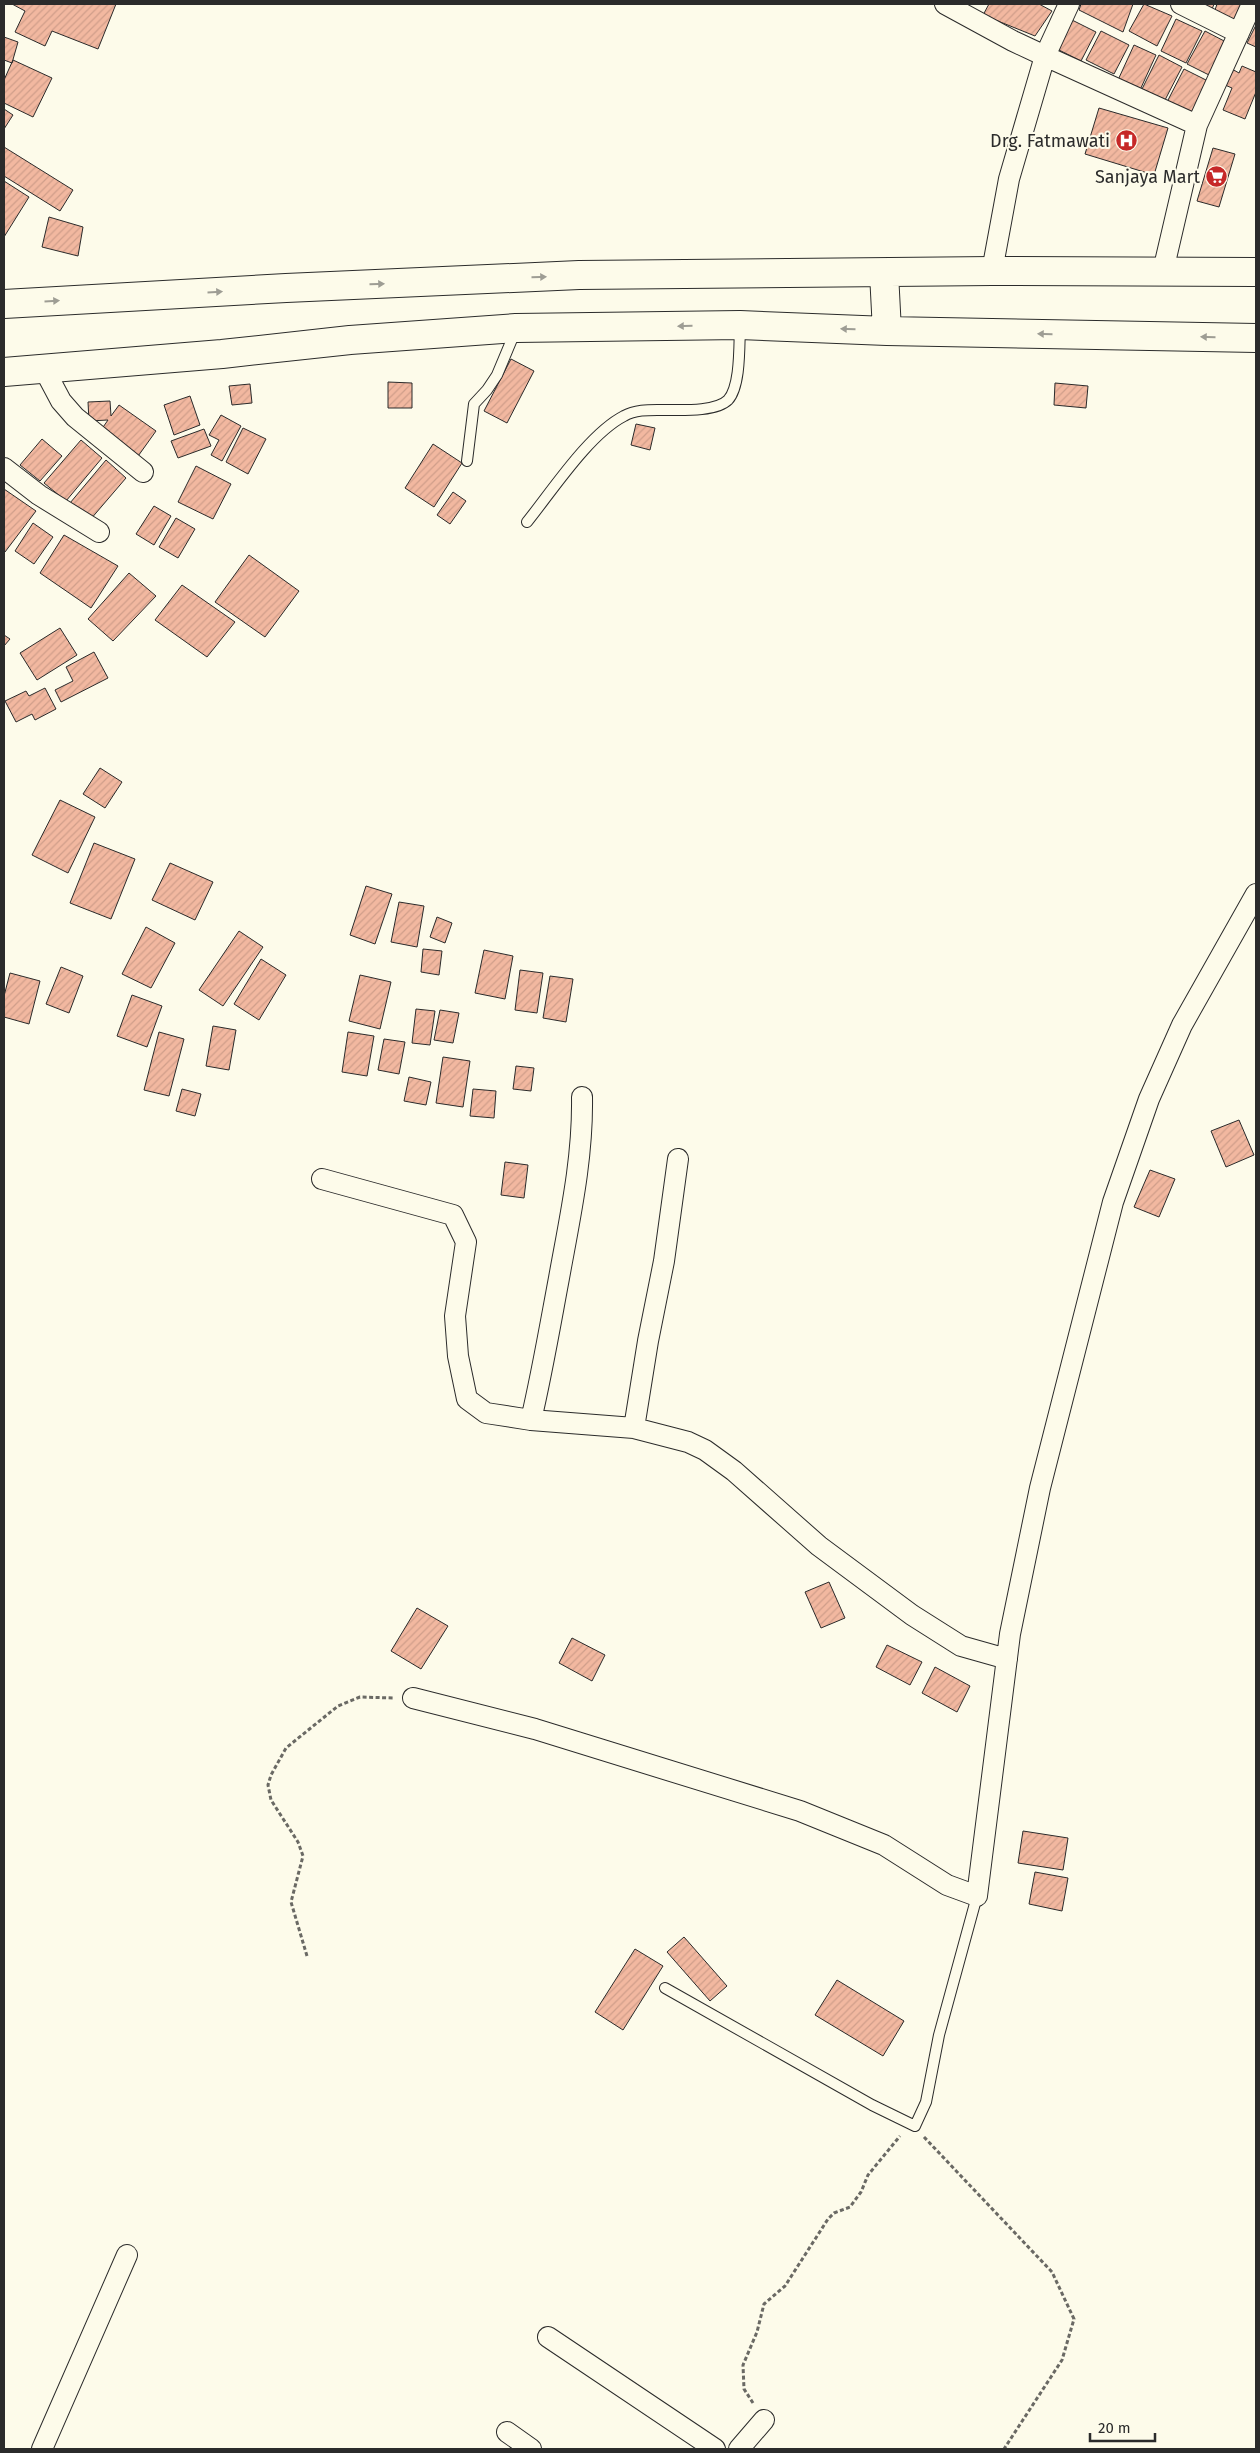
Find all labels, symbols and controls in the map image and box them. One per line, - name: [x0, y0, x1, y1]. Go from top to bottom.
- hospital icon: Drg. Fatmawati: [1114, 129, 1138, 153]
- place label: Drg. Fatmawati: [990, 130, 1110, 152]
- supermarket icon: Sanjaya Mart: [1204, 165, 1228, 189]
- place label: Sanjaya Mart: [1095, 166, 1200, 188]
- one-way arrow: [532, 272, 548, 280]
- one-way arrow: [369, 279, 385, 287]
- one-way arrow: [207, 287, 223, 295]
- one-way arrow: [45, 296, 61, 304]
- one-way arrow: [677, 322, 693, 330]
- one-way arrow: [839, 325, 855, 333]
- one-way arrow: [1037, 330, 1053, 338]
- one-way arrow: [1199, 333, 1215, 341]
- scale bar: [1090, 2410, 1155, 2442]
- text: 20 m: [1098, 2419, 1131, 2437]

